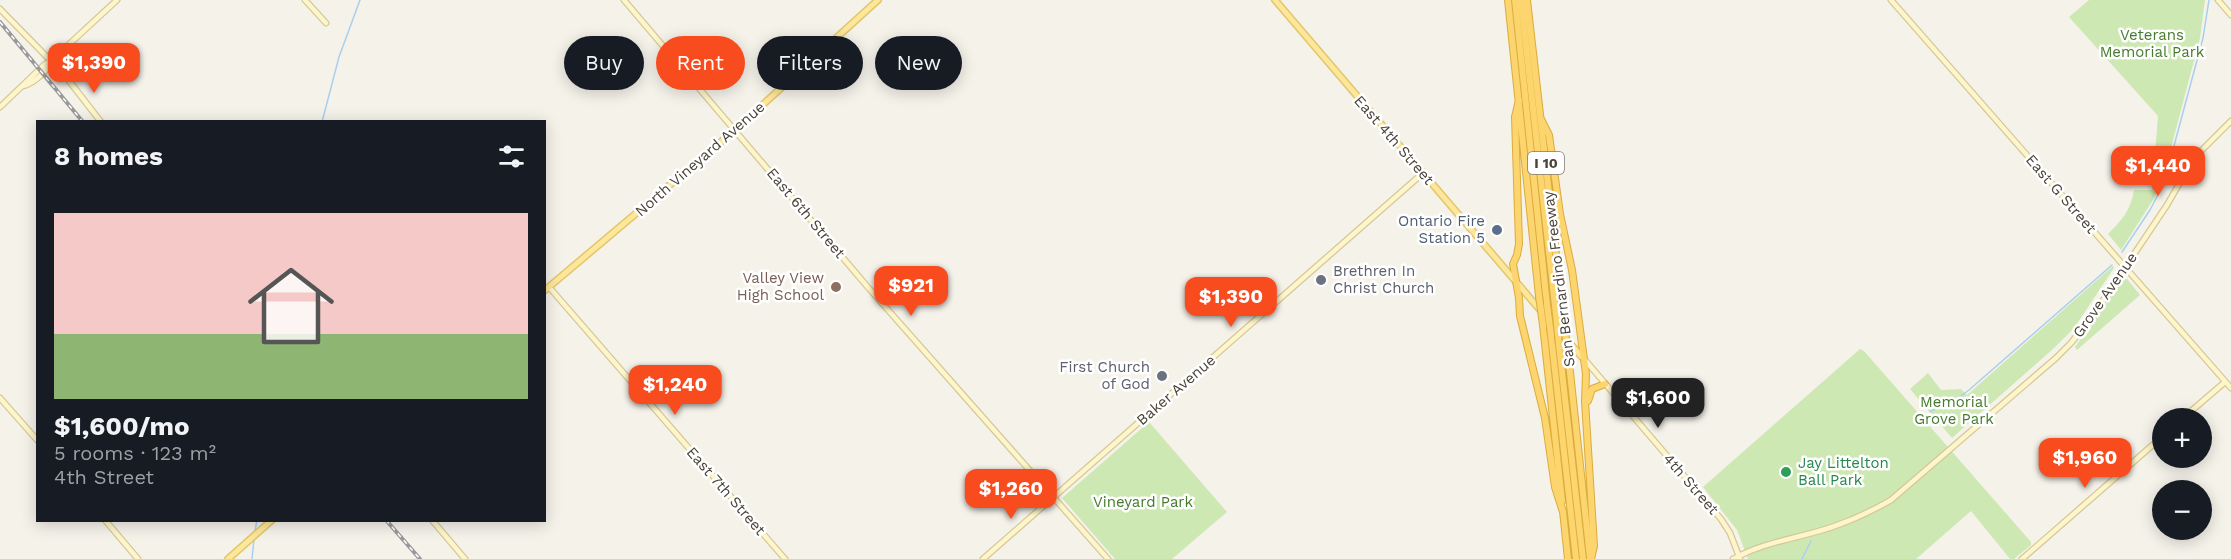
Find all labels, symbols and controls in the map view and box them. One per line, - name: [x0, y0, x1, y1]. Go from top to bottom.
- park label: Veterans Memorial Park: [2100, 26, 2205, 61]
- chip: Buy: [564, 36, 644, 90]
- chip: Rent: [656, 36, 745, 90]
- chip: Filters: [757, 36, 863, 90]
- chip: New: [875, 36, 962, 90]
- pin: $1,390: [45, 43, 143, 94]
- text: $1,390: [62, 50, 126, 74]
- street label: East 4th Street: [1350, 92, 1438, 189]
- street label: North Vineyard Avenue: [631, 98, 769, 220]
- icon: filters: [495, 140, 528, 173]
- text: 8 homes: [54, 141, 163, 171]
- pin: $1,440: [2109, 146, 2207, 197]
- street label: East G Street: [2022, 151, 2101, 238]
- road number: I 10: [1528, 152, 1564, 174]
- text: $1,440: [2125, 153, 2191, 177]
- street label: East 6th Street: [763, 164, 849, 262]
- street label: San Bernardino Freeway: [1539, 190, 1579, 368]
- place label: Ontario Fire Station 5: [1398, 212, 1485, 247]
- marker: Ontario Fire Station 5: [1490, 223, 1504, 237]
- street label: Grove Avenue: [2069, 249, 2141, 341]
- icon: home: [237, 252, 345, 360]
- place label: Brethren In Christ Church: [1333, 262, 1434, 297]
- pin: $921: [875, 266, 947, 317]
- place label: Valley View High School: [737, 269, 824, 304]
- text: $921: [888, 273, 934, 297]
- marker: Brethren In Christ Church: [1314, 273, 1328, 287]
- pin: $1,390: [1182, 277, 1280, 328]
- marker: Valley View High School: [829, 280, 843, 294]
- text: $1,390: [1199, 284, 1263, 308]
- street label: Baker Avenue: [1133, 351, 1219, 429]
- place label: First Church of God: [1059, 358, 1150, 393]
- pin: $1,240: [626, 365, 724, 416]
- marker: First Church of God: [1155, 369, 1169, 383]
- text: $1,240: [643, 372, 707, 396]
- pin: $1,600: [1609, 378, 1707, 429]
- text: $1,600: [1625, 385, 1691, 409]
- park label: Memorial Grove Park: [1914, 393, 1994, 428]
- map controls: [2152, 408, 2212, 540]
- button: +: [2152, 408, 2212, 468]
- text: $1,600/mo: [54, 411, 189, 441]
- pin: $1,960: [2036, 438, 2134, 489]
- text: 5 rooms · 123 m²: [54, 441, 216, 465]
- street label: East 7th Street: [683, 443, 770, 539]
- text: $1,960: [2053, 445, 2117, 469]
- street label: 4th Street: [1660, 450, 1723, 519]
- place label: Jay Littelton Ball Park: [1798, 454, 1889, 489]
- text: 4th Street: [54, 465, 154, 489]
- marker: Jay Littelton Ball Park: [1779, 465, 1793, 479]
- pin: $1,260: [962, 469, 1060, 520]
- text: $1,260: [979, 476, 1043, 500]
- button: −: [2152, 480, 2212, 540]
- park label: Vineyard Park: [1093, 493, 1193, 511]

